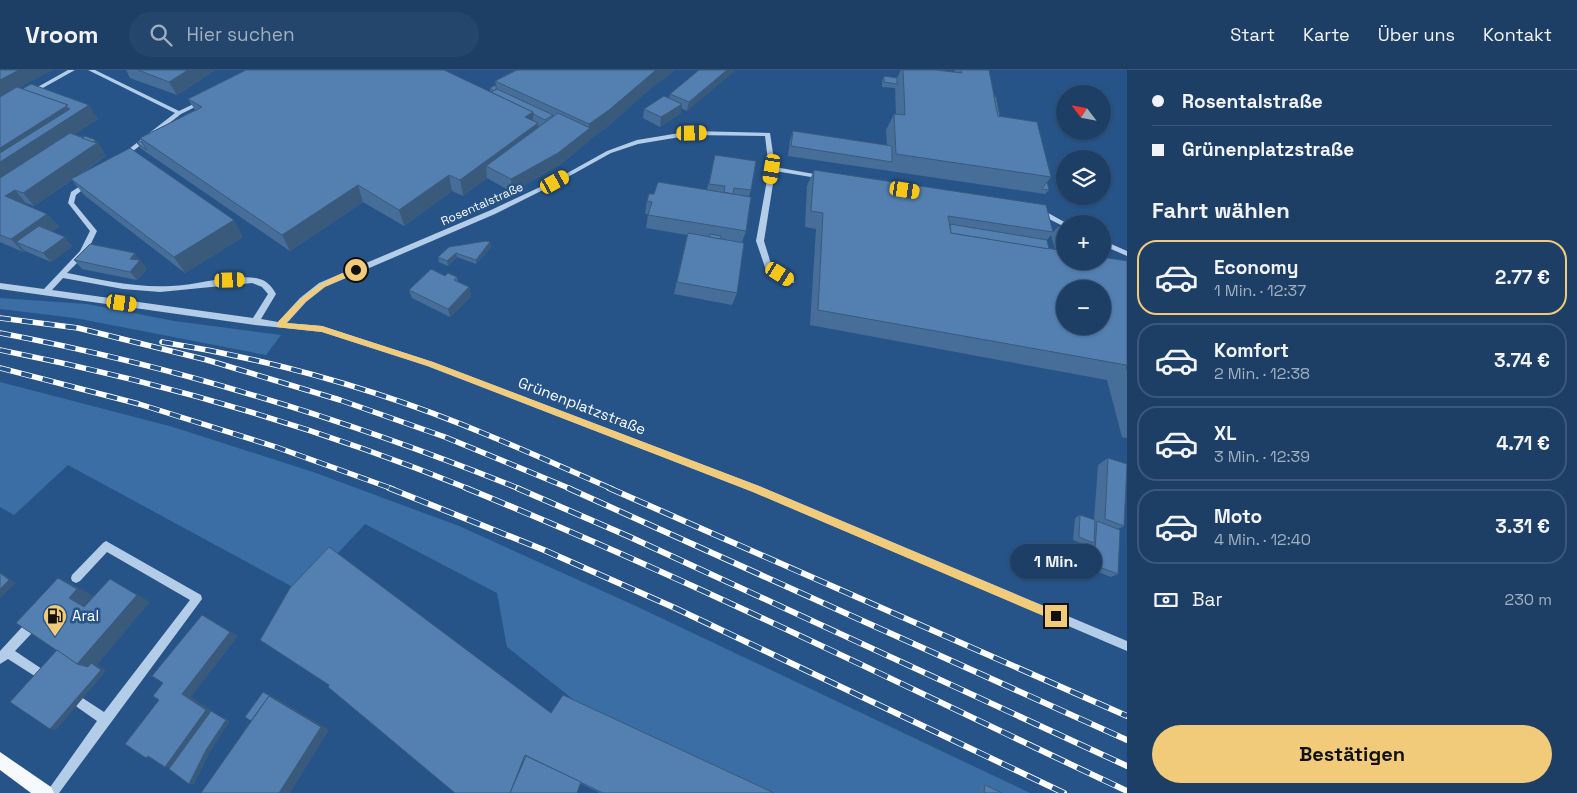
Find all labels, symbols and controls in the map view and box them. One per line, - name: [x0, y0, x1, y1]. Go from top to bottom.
- search box: [129, 12, 479, 57]
- text: Vroom: [25, 19, 99, 50]
- icon: search: [147, 21, 175, 49]
- text: Hier suchen: [187, 22, 295, 47]
- text: Start: [1230, 23, 1275, 46]
- text: Karte: [1303, 23, 1350, 46]
- text: Über uns: [1378, 23, 1455, 46]
- text: Kontakt: [1483, 23, 1552, 46]
- north arrow: [1056, 85, 1111, 140]
- map controls: [1056, 85, 1111, 335]
- text: Rosentalstraße: [1182, 89, 1323, 114]
- car: [676, 125, 707, 141]
- text: Grünenplatzstraße: [1182, 137, 1354, 162]
- button: layers: [1056, 150, 1111, 205]
- car: [762, 153, 781, 185]
- car: [538, 168, 571, 196]
- street label: Rosentalstraße: [438, 179, 526, 229]
- car: [889, 180, 920, 200]
- text: Fahrt wählen: [1152, 196, 1290, 224]
- button: +: [1056, 215, 1111, 270]
- icon: car: [1154, 255, 1199, 300]
- text: Economy: [1214, 255, 1298, 280]
- route start: [345, 259, 367, 281]
- car: [763, 260, 796, 288]
- text: 2.77 €: [1495, 265, 1550, 290]
- car: [214, 272, 245, 288]
- button: −: [1056, 280, 1111, 335]
- text: 1 Min. · 12:37: [1214, 280, 1306, 301]
- car: [106, 293, 137, 313]
- icon: car: [1154, 338, 1199, 383]
- text: Komfort: [1214, 338, 1289, 363]
- text: 3.74 €: [1494, 348, 1550, 373]
- text: 2 Min. · 12:38: [1214, 363, 1310, 384]
- street label: Grünenplatzstraße: [516, 372, 649, 439]
- icon: car: [1154, 421, 1199, 466]
- text: XL: [1214, 421, 1237, 446]
- text: 4.71 €: [1496, 431, 1550, 456]
- text: 3 Min. · 12:39: [1214, 446, 1310, 467]
- icon: car: [1154, 504, 1199, 549]
- text: Moto: [1214, 504, 1262, 529]
- text: 3.31 €: [1495, 514, 1550, 539]
- text: 4 Min. · 12:40: [1214, 529, 1311, 550]
- callout: 1 Min.: [1010, 544, 1102, 578]
- text: 1 Min.: [1034, 551, 1078, 572]
- icon: cash: [1152, 586, 1180, 614]
- text: Bar: [1192, 587, 1223, 612]
- text: 230 m: [1505, 589, 1552, 610]
- fuel station icon: Aral: [42, 603, 68, 637]
- route end: [1045, 605, 1067, 627]
- place label: Aral: [72, 606, 99, 625]
- button: Bestätigen: [1152, 725, 1552, 783]

